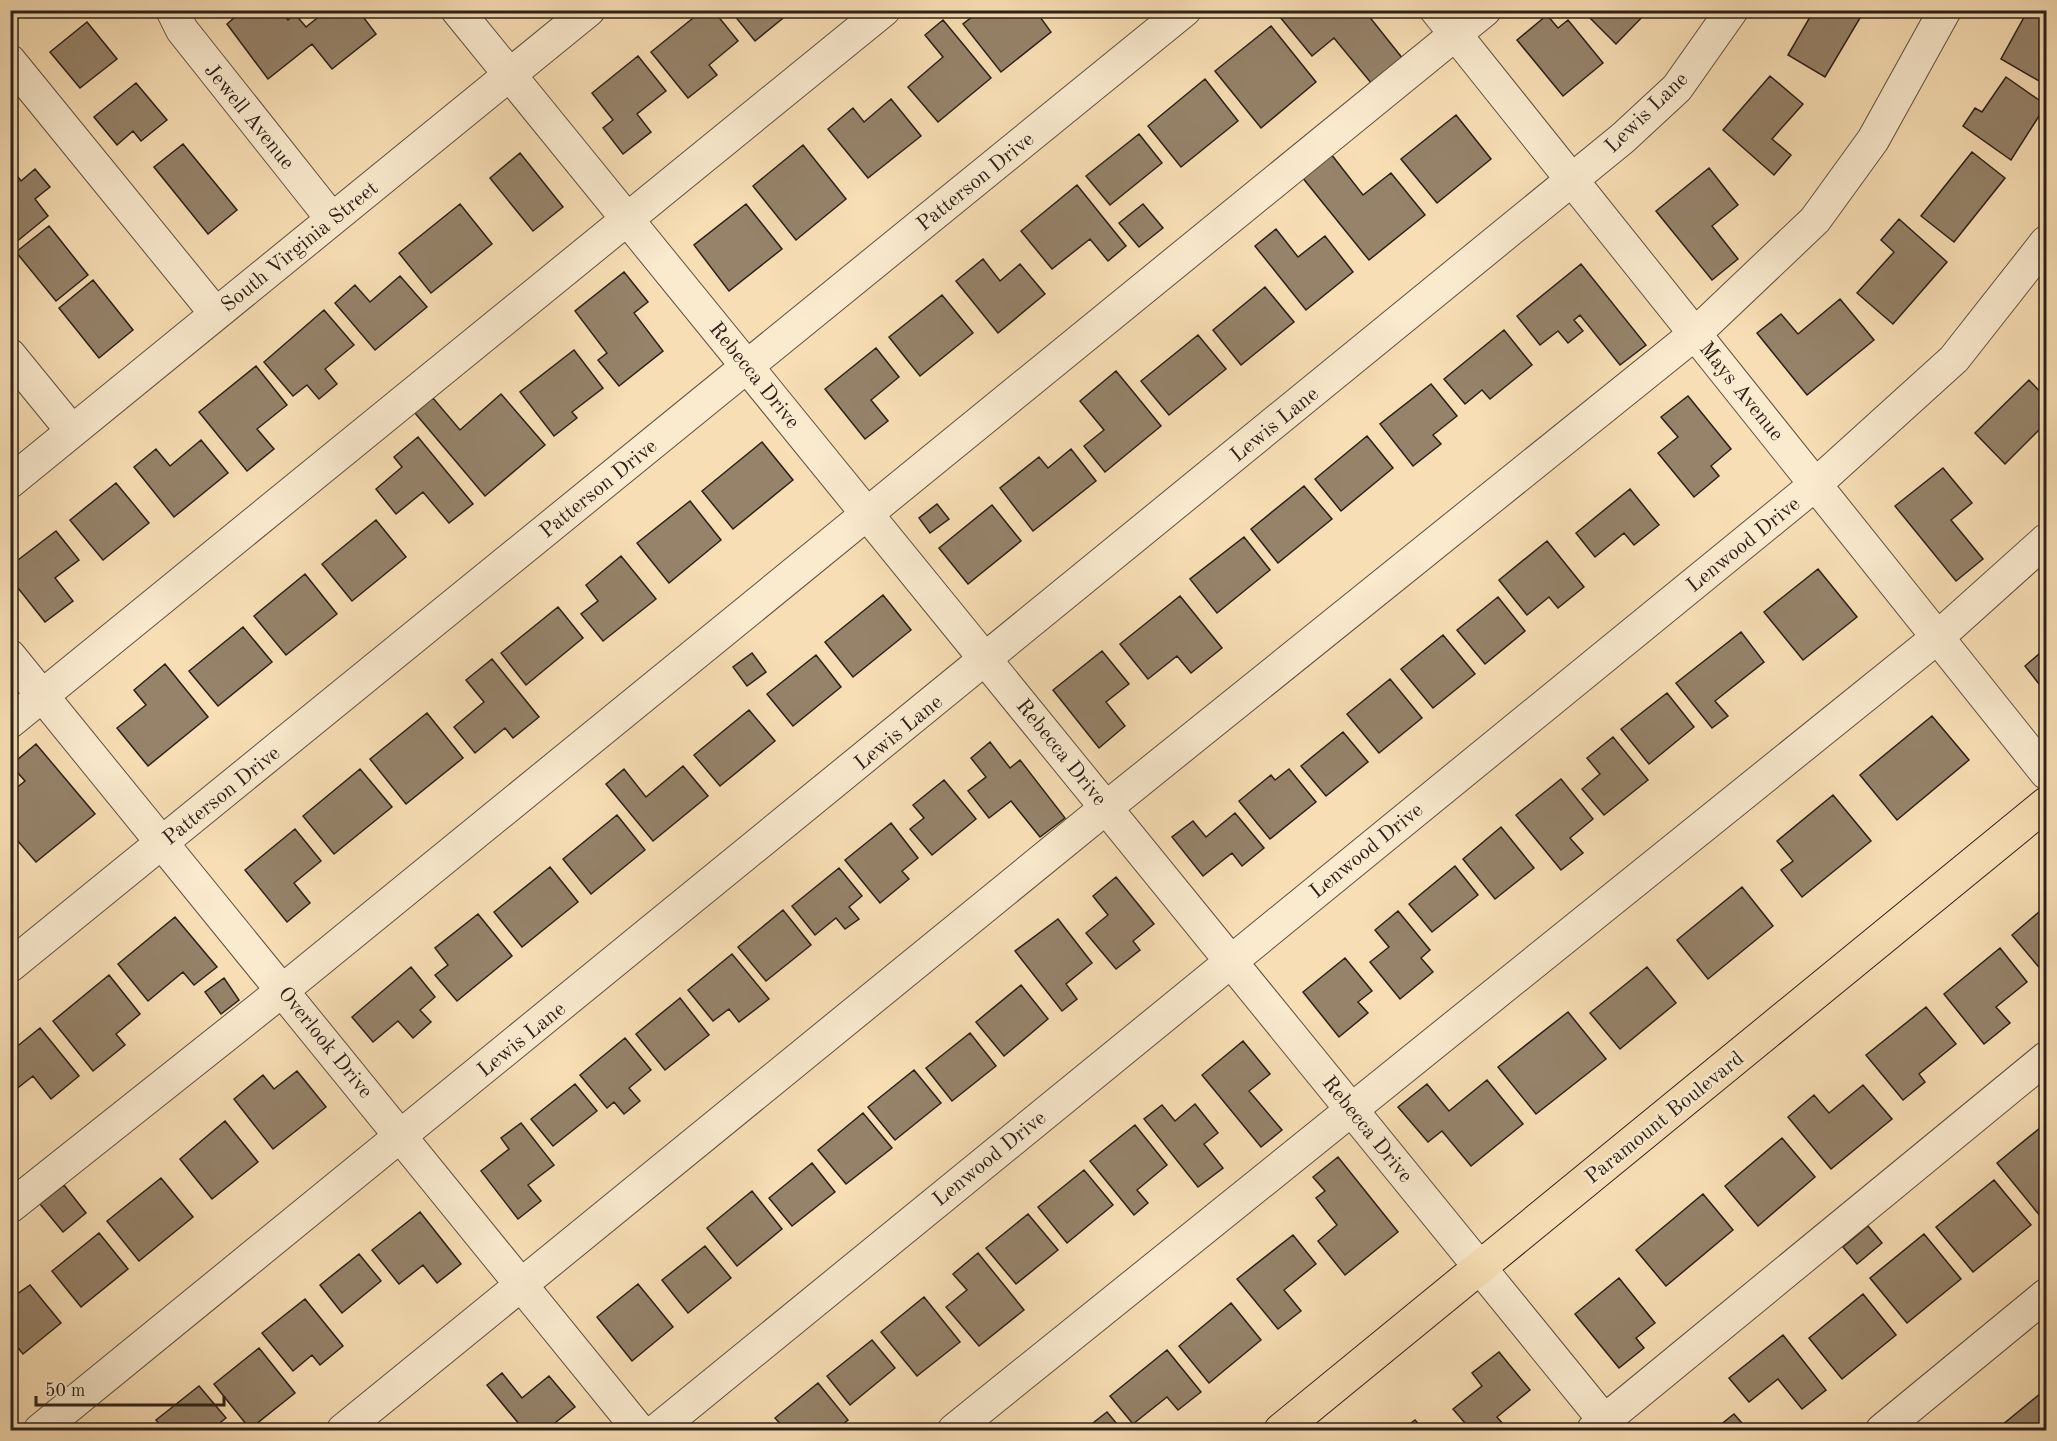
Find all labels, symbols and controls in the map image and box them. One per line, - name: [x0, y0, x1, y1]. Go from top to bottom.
- street label: Jewell Avenue: [200, 60, 298, 174]
- street label: Lewis Lane: [1602, 69, 1693, 157]
- street label: Patterson Drive: [913, 129, 1038, 236]
- street label: South Virginia Street: [218, 178, 382, 317]
- street label: Rebecca Drive: [705, 319, 803, 433]
- street label: Mays Avenue: [1695, 339, 1787, 445]
- street label: Lewis Lane: [1227, 384, 1323, 467]
- street label: Patterson Drive: [536, 436, 661, 543]
- street label: Lenwood Drive: [1684, 493, 1804, 597]
- street label: Lewis Lane: [851, 692, 947, 775]
- street label: Rebecca Drive: [1012, 696, 1110, 810]
- street label: Patterson Drive: [159, 743, 284, 850]
- street label: Lenwood Drive: [1307, 799, 1427, 903]
- street label: Overlook Drive: [274, 983, 376, 1103]
- street label: Lewis Lane: [474, 999, 570, 1082]
- street label: Paramount Boulevard: [1582, 1048, 1748, 1188]
- street label: Rebecca Drive: [1318, 1073, 1416, 1187]
- street label: Lenwood Drive: [930, 1107, 1050, 1211]
- scale bar: [36, 1369, 224, 1407]
- text: 50 m: [45, 1382, 85, 1400]

